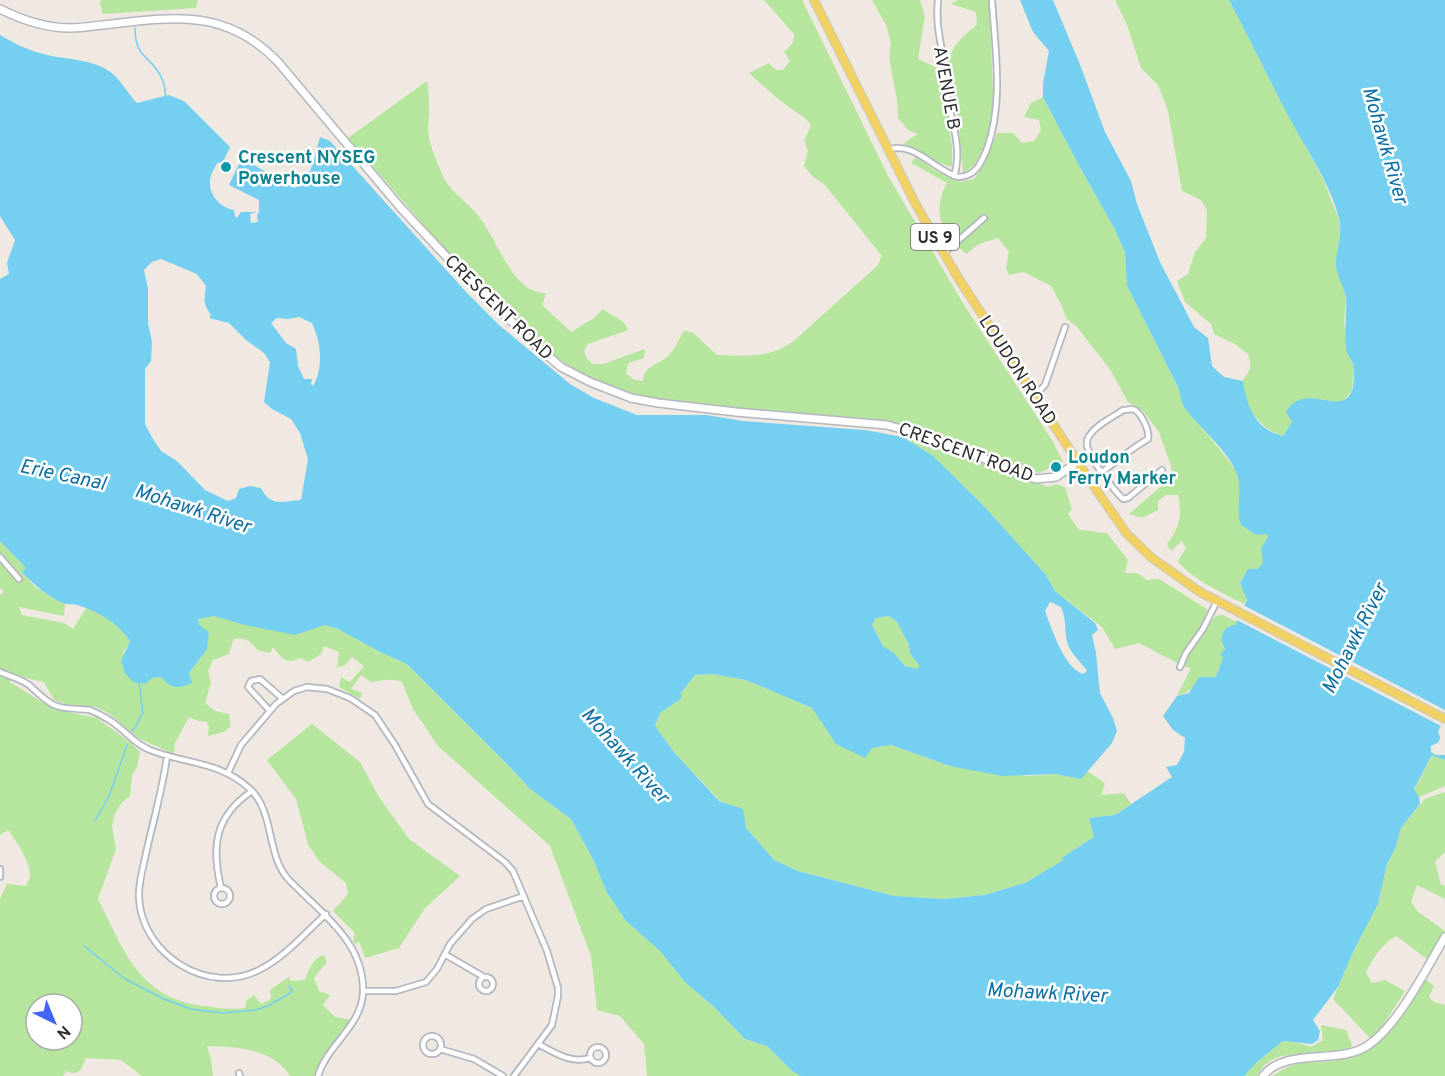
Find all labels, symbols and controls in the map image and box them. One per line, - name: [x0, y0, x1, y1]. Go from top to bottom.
- street label: AVENUE B: [927, 45, 964, 132]
- water label: Mohawk River: [1355, 84, 1414, 208]
- place label: Crescent NYSEG Powerhouse: [238, 147, 375, 191]
- marker: Crescent NYSEG Powerhouse: [219, 160, 233, 174]
- road number: US 9: [911, 224, 959, 250]
- street label: CRESCENT ROAD: [439, 250, 557, 366]
- street label: LOUDON ROAD: [973, 312, 1061, 430]
- street label: CRESCENT ROAD: [895, 418, 1036, 489]
- place label: Loudon Ferry Marker: [1068, 447, 1177, 491]
- water label: Erie Canal: [17, 454, 109, 498]
- marker: Loudon Ferry Marker: [1049, 460, 1063, 474]
- water label: Mohawk River: [131, 479, 255, 541]
- water label: Mohawk River: [1317, 578, 1395, 699]
- water label: Mohawk River: [574, 703, 675, 811]
- water label: Mohawk River: [986, 978, 1109, 1010]
- north arrow: [24, 992, 84, 1052]
- text: N: [52, 1020, 74, 1043]

